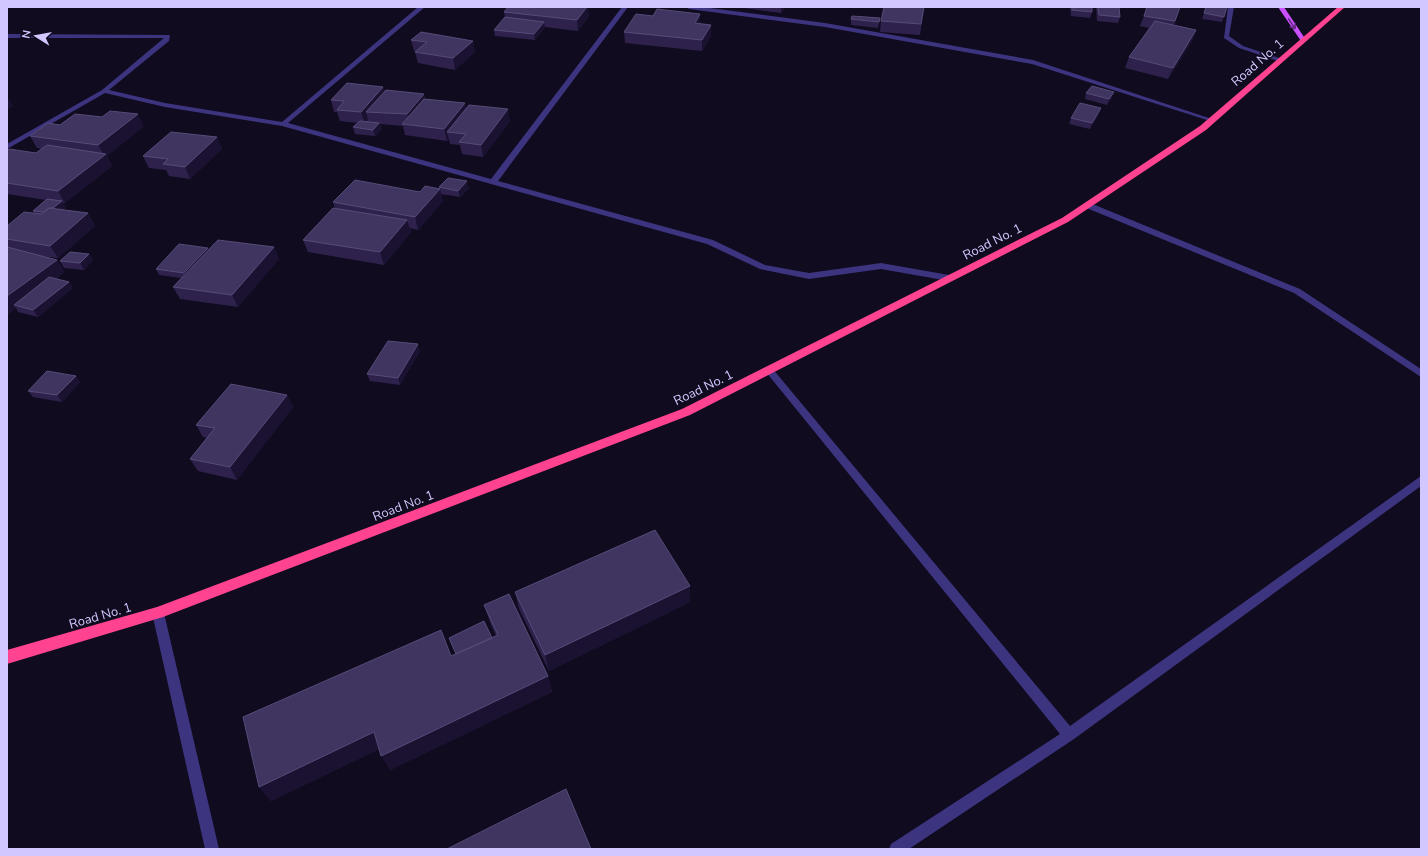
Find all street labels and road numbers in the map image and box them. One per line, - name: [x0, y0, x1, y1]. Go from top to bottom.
- street label: Road No. 1: [1228, 35, 1288, 91]
- street label: Road No. 1: [960, 219, 1025, 264]
- street label: Road No. 1: [671, 366, 736, 410]
- street label: Road No. 1: [370, 486, 437, 526]
- street label: Road No. 1: [67, 598, 134, 633]

